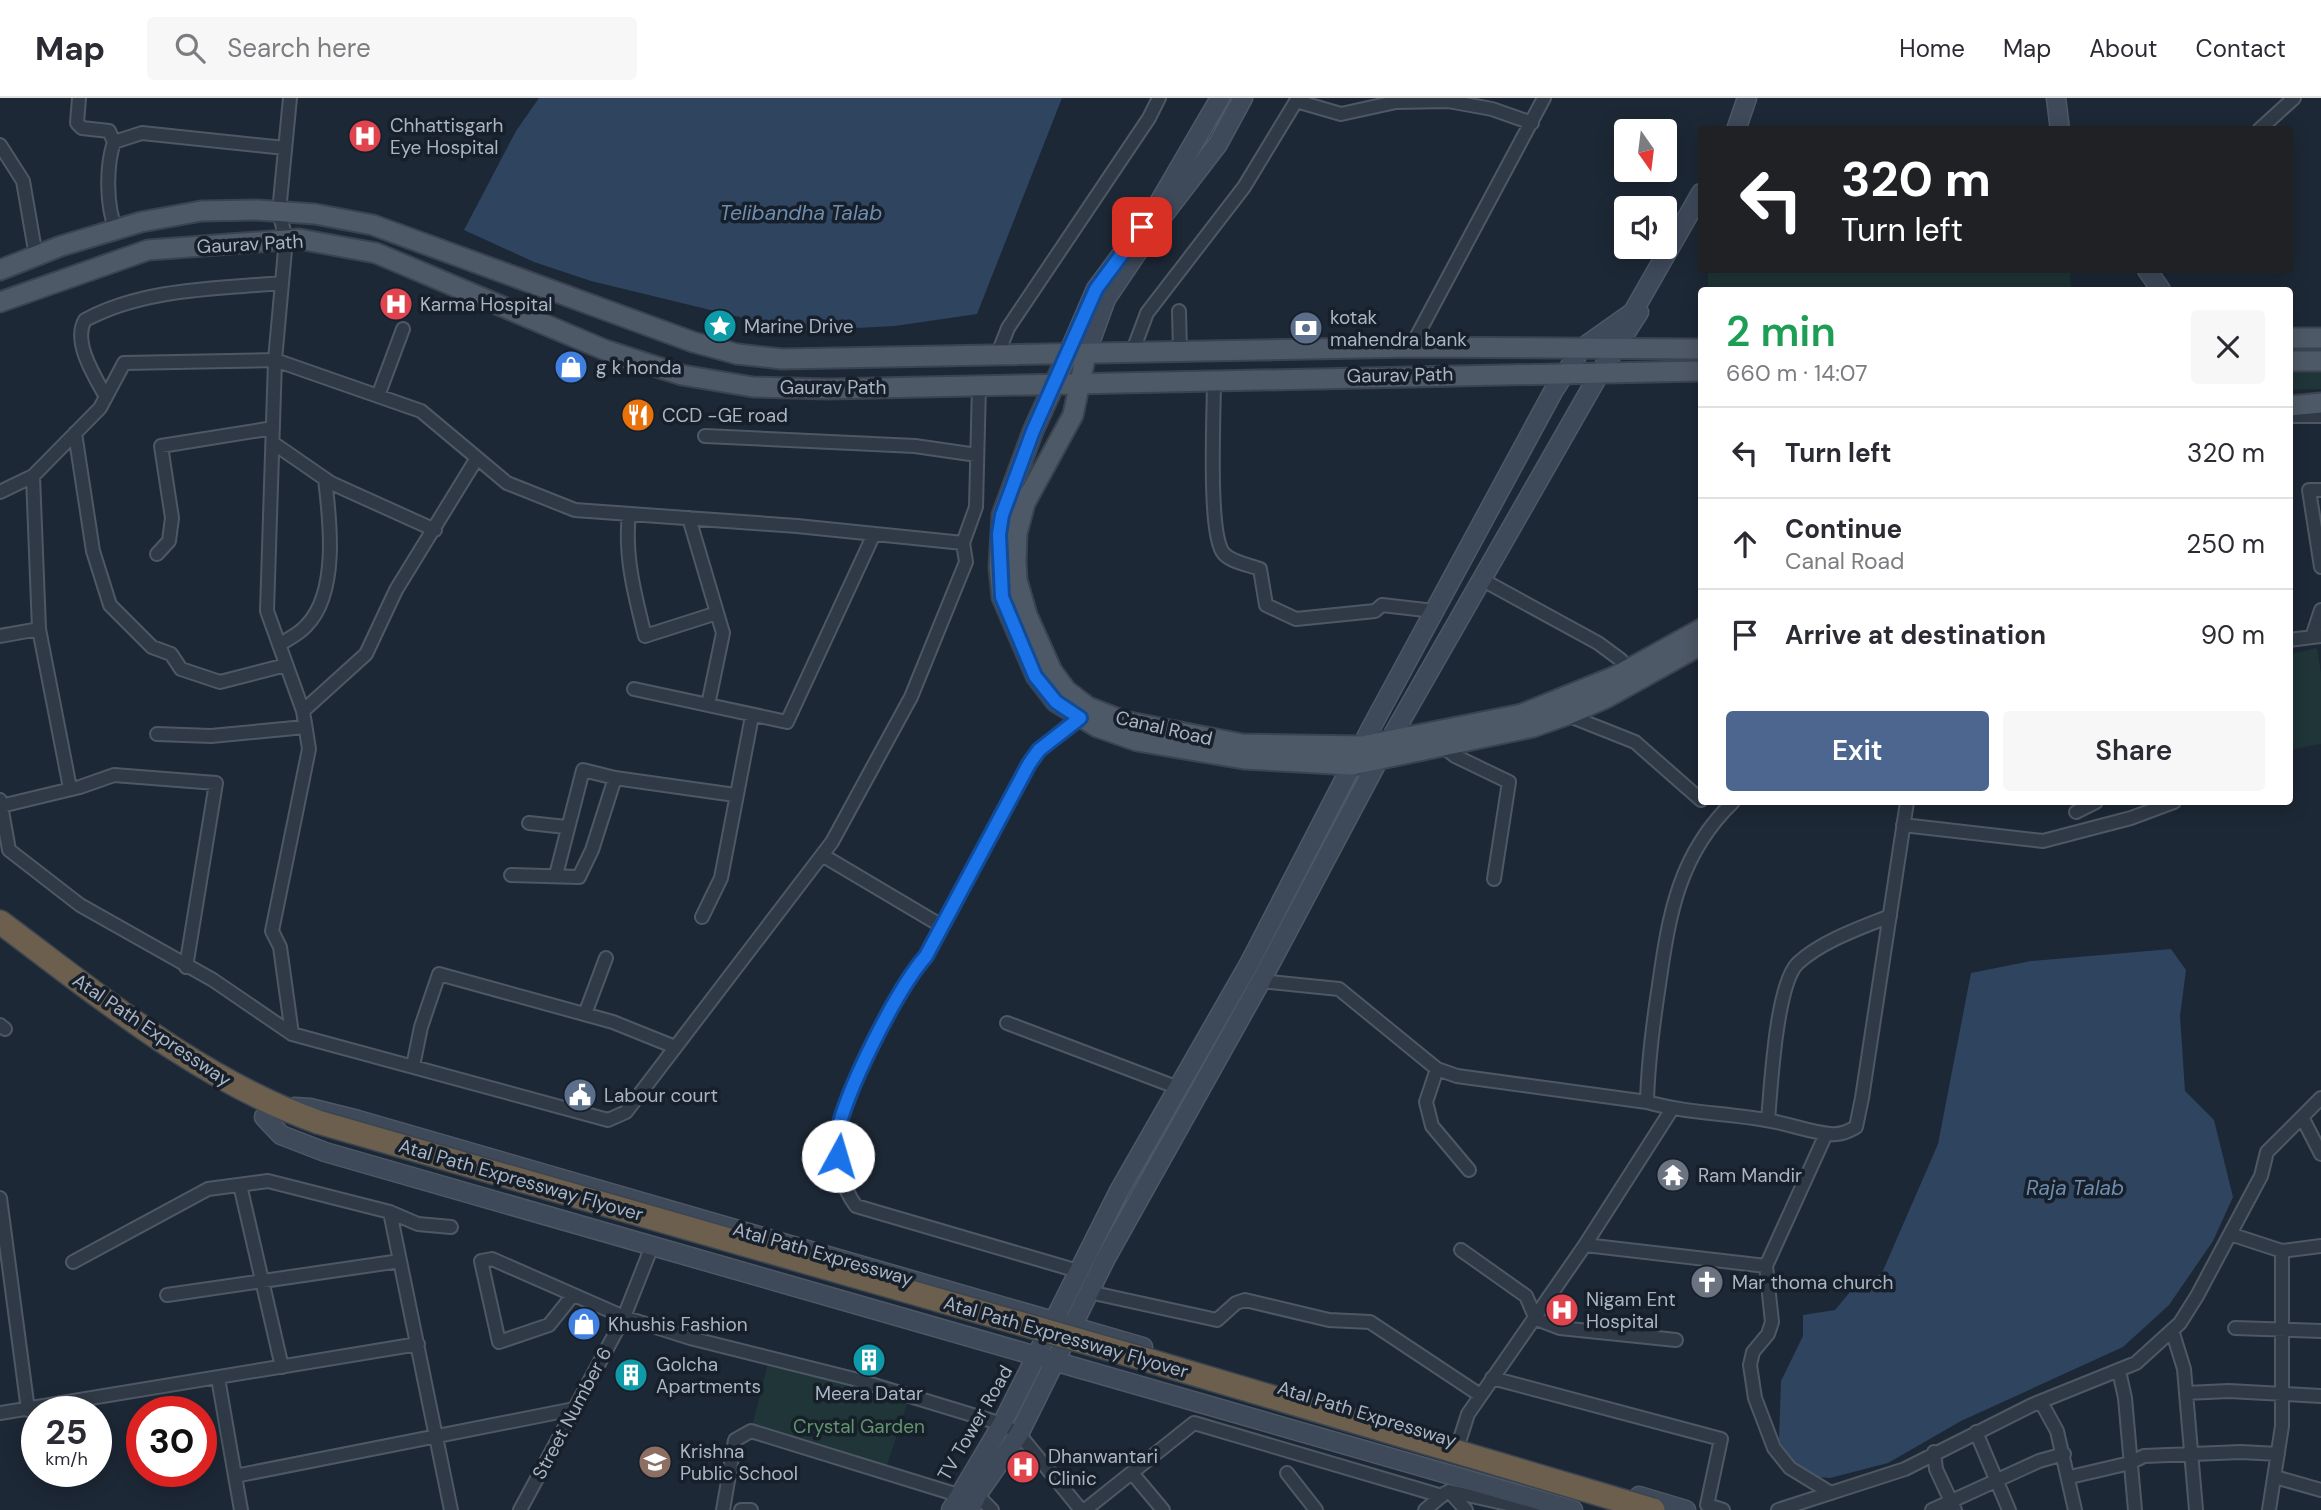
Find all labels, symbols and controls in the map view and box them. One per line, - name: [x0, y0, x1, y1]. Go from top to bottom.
- search box: [147, 17, 637, 80]
- text: Map: [35, 27, 105, 70]
- icon: search: [171, 29, 209, 67]
- text: Search here: [227, 31, 371, 65]
- text: Home: [1899, 33, 1965, 64]
- text: Map: [2003, 33, 2051, 64]
- text: About: [2089, 33, 2158, 64]
- text: Contact: [2196, 33, 2286, 64]
- place label: Chhattisgarh Eye Hospital: [390, 113, 503, 160]
- hospital icon: Chhattisgarh Eye Hospital: [346, 117, 384, 155]
- north arrow: [1614, 119, 1676, 182]
- map controls: [1614, 119, 1677, 259]
- text: 320 m: [1841, 147, 1991, 211]
- icon: left: [1726, 154, 1817, 245]
- button: sound: [1614, 196, 1677, 259]
- pin: [1112, 197, 1172, 257]
- water label: Telibandha Talab: [720, 199, 882, 227]
- icon: arrive: [1123, 208, 1161, 246]
- text: Turn left: [1841, 209, 1963, 251]
- street label: Gaurav Path: [196, 229, 304, 259]
- hospital icon: Karma Hospital: [377, 285, 415, 323]
- place label: Karma Hospital: [420, 292, 553, 317]
- text: 2 min: [1726, 304, 1836, 359]
- place label: kotak mahendra bank: [1330, 305, 1467, 352]
- place icon: Marine Drive: [701, 307, 739, 345]
- bank icon: kotak mahendra bank: [1287, 309, 1325, 347]
- button: close: [2191, 310, 2265, 384]
- place label: Marine Drive: [744, 314, 854, 339]
- shop icon: g k honda: [552, 348, 590, 386]
- place label: g k honda: [596, 355, 682, 380]
- text: 660 m · 14:07: [1726, 358, 1868, 388]
- street label: Gaurav Path: [1346, 362, 1454, 388]
- street label: Gaurav Path: [780, 375, 886, 400]
- restaurant icon: CCD -GE road: [619, 396, 657, 434]
- place label: CCD -GE road: [662, 403, 788, 428]
- icon: left: [1726, 434, 1764, 472]
- text: Turn left: [1785, 436, 1892, 470]
- text: 320 m: [2187, 436, 2265, 470]
- text: Continue: [1785, 512, 1902, 546]
- icon: ahead: [1726, 525, 1764, 563]
- text: 250 m: [2186, 527, 2265, 561]
- text: Canal Road: [1785, 546, 1905, 576]
- icon: arrive: [1726, 616, 1764, 654]
- text: Arrive at destination: [1785, 618, 2046, 652]
- text: 90 m: [2201, 618, 2265, 652]
- street label: Canal Road: [1113, 705, 1215, 751]
- button: Exit: [1726, 711, 1989, 791]
- button: Share: [2003, 711, 2265, 791]
- street label: Atal Path Expressway: [68, 968, 236, 1093]
- public building icon: Labour court: [561, 1076, 599, 1114]
- place label: Labour court: [604, 1083, 718, 1108]
- position arrow: [801, 1119, 875, 1193]
- street label: Atal Path Expressway Flyover: [396, 1133, 646, 1227]
- temple icon: Ram Mandir: [1654, 1156, 1692, 1194]
- place label: Ram Mandir: [1698, 1163, 1802, 1188]
- water label: Raja Talab: [2026, 1174, 2124, 1202]
- street label: Atal Path Expressway: [730, 1216, 916, 1292]
- church icon: Mar thoma church: [1688, 1263, 1726, 1301]
- place label: Mar thoma church: [1732, 1270, 1894, 1295]
- place label: Nigam Ent Hospital: [1586, 1287, 1676, 1334]
- street label: Atal Path Expressway Flyover: [941, 1290, 1191, 1384]
- hospital icon: Nigam Ent Hospital: [1543, 1291, 1581, 1329]
- shop icon: Khushis Fashion: [565, 1305, 603, 1343]
- place label: Khushis Fashion: [608, 1312, 748, 1337]
- building icon: Meera Datar: [850, 1341, 888, 1379]
- street label: Street Number 6: [527, 1342, 617, 1484]
- place label: Golcha Apartments: [656, 1352, 761, 1399]
- building icon: Golcha Apartments: [612, 1356, 650, 1394]
- street label: TV Tower Road: [932, 1361, 1018, 1485]
- street label: Atal Path Expressway: [1274, 1375, 1460, 1453]
- place label: Meera Datar: [815, 1381, 923, 1406]
- speed limit sign: 30: [126, 1396, 217, 1487]
- text: 25: [46, 1409, 87, 1455]
- park label: Crystal Garden: [793, 1414, 925, 1439]
- place label: Krishna Public School: [680, 1439, 798, 1486]
- school or university icon: Krishna Public School: [636, 1443, 674, 1481]
- place label: Dhanwantari Clinic: [1048, 1444, 1158, 1491]
- text: km/h: [45, 1447, 88, 1471]
- hospital icon: Dhanwantari Clinic: [1004, 1448, 1042, 1486]

